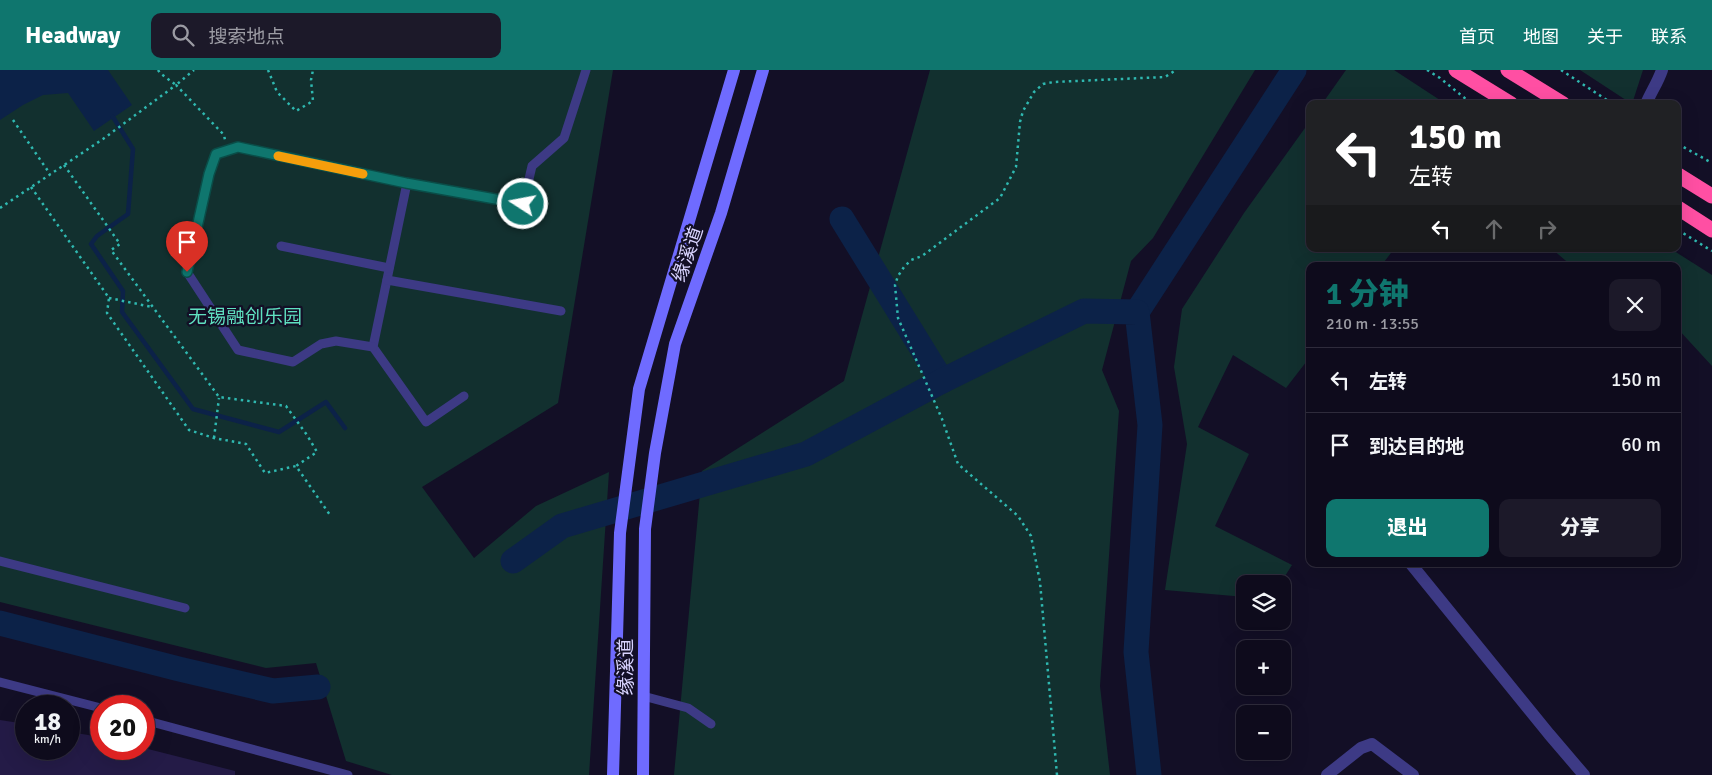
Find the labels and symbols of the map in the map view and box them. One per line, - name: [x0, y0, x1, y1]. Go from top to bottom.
- position arrow: [496, 177, 548, 229]
- pin: [166, 221, 208, 272]
- street label: 缘溪道: [667, 223, 709, 285]
- park label: 无锡融创乐园: [188, 305, 302, 329]
- street label: 缘溪道: [614, 638, 638, 696]
- speed limit sign: 20: [90, 695, 155, 760]

